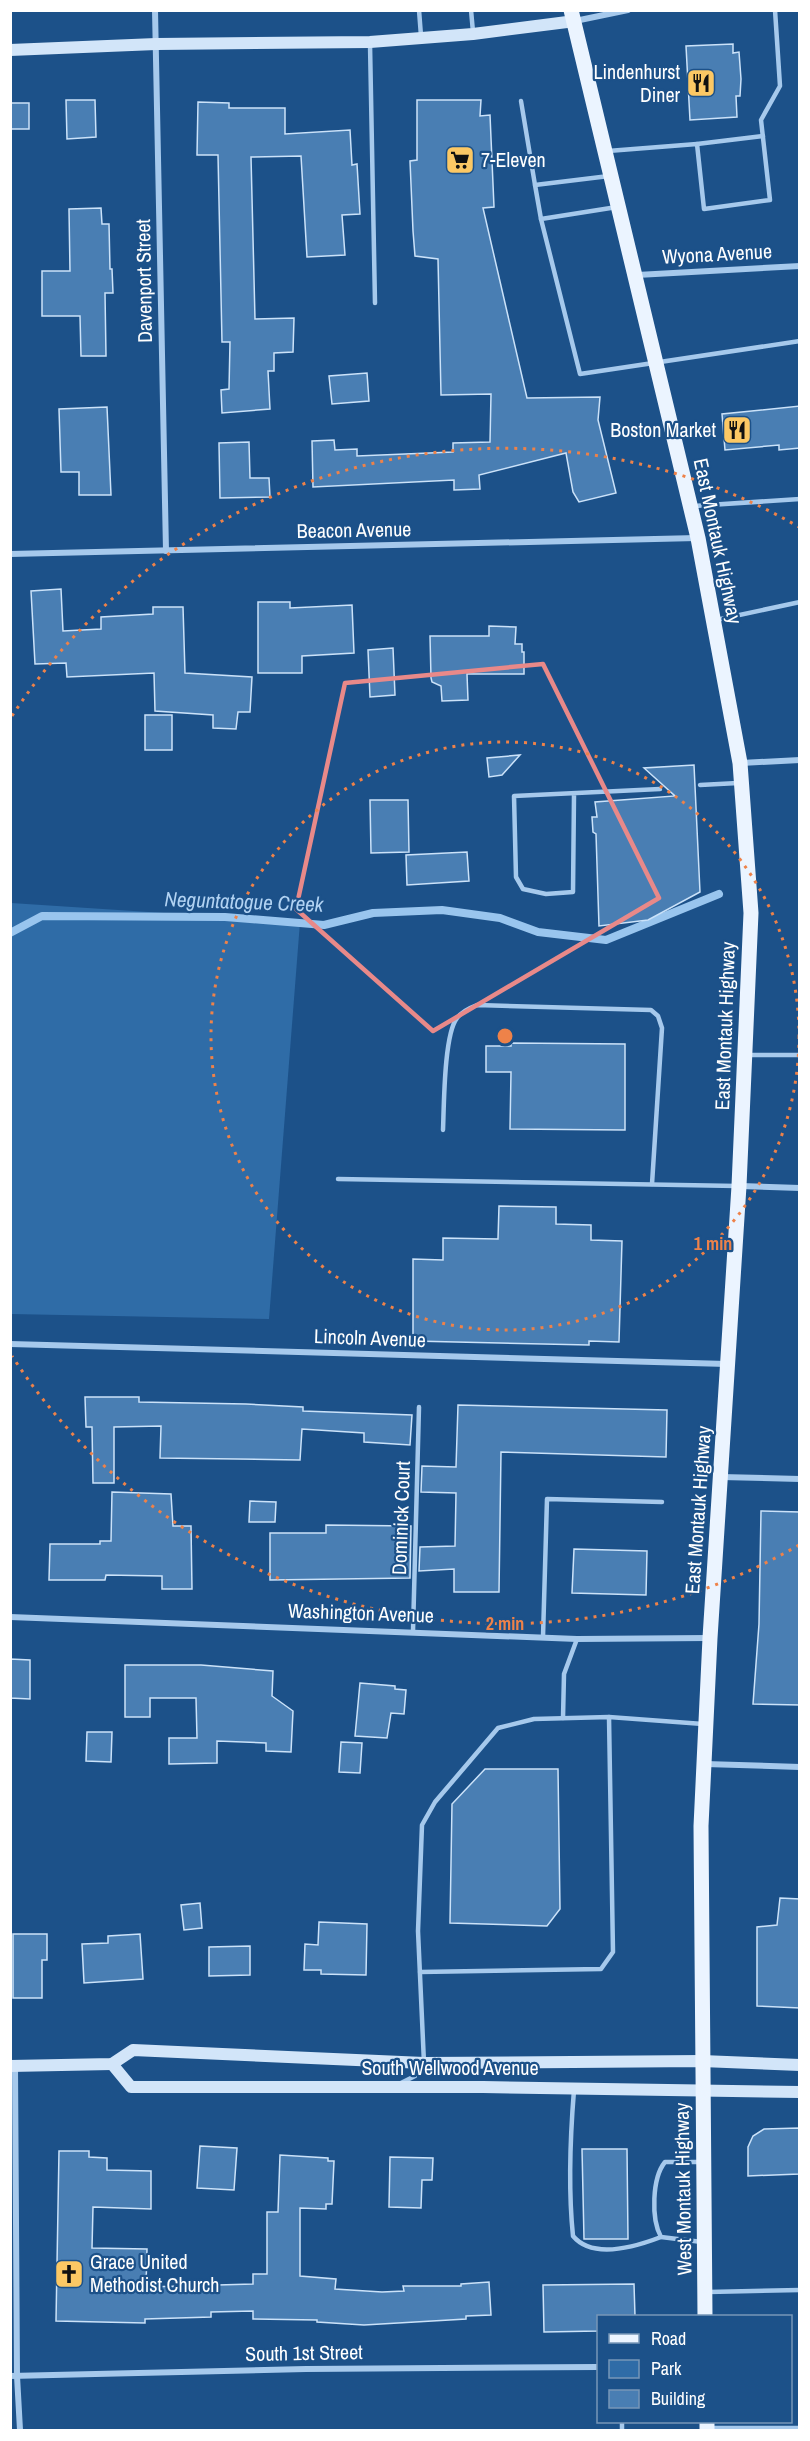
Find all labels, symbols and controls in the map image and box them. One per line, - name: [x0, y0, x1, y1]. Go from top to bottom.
- place label: Lindenhurst Diner: [593, 58, 681, 108]
- restaurant icon: Lindenhurst Diner: [685, 67, 717, 99]
- supermarket icon: 7-Eleven: [444, 144, 476, 176]
- place label: 7-Eleven: [481, 146, 546, 173]
- street label: Davenport Street: [129, 218, 158, 343]
- street label: Wyona Avenue: [661, 237, 773, 270]
- restaurant icon: Boston Market: [721, 414, 753, 446]
- place label: Boston Market: [610, 416, 716, 443]
- street label: East Montauk Highway: [688, 456, 749, 627]
- street label: Beacon Avenue: [296, 515, 412, 544]
- water label: Neguntatogue Creek: [164, 884, 325, 919]
- street label: East Montauk Highway: [708, 940, 741, 1111]
- centre of rings: [495, 1026, 515, 1046]
- text: 1 min: [694, 1231, 732, 1256]
- street label: Lincoln Avenue: [314, 1322, 426, 1353]
- street label: East Montauk Highway: [678, 1424, 717, 1595]
- street label: Dominick Court: [385, 1460, 416, 1575]
- street label: Washington Avenue: [288, 1596, 434, 1629]
- text: 2 min: [486, 1611, 524, 1636]
- street label: South Wellwood Avenue: [361, 2054, 539, 2081]
- street label: West Montauk Highway: [667, 2102, 698, 2276]
- place label: Grace United Methodist Church: [90, 2248, 219, 2298]
- church icon: Grace United Methodist Church: [53, 2258, 85, 2290]
- legend: [597, 2315, 792, 2423]
- text: Road: [651, 2326, 686, 2351]
- street label: South 1st Street: [245, 2338, 363, 2367]
- text: Park: [651, 2356, 682, 2381]
- text: Building: [651, 2386, 706, 2411]

